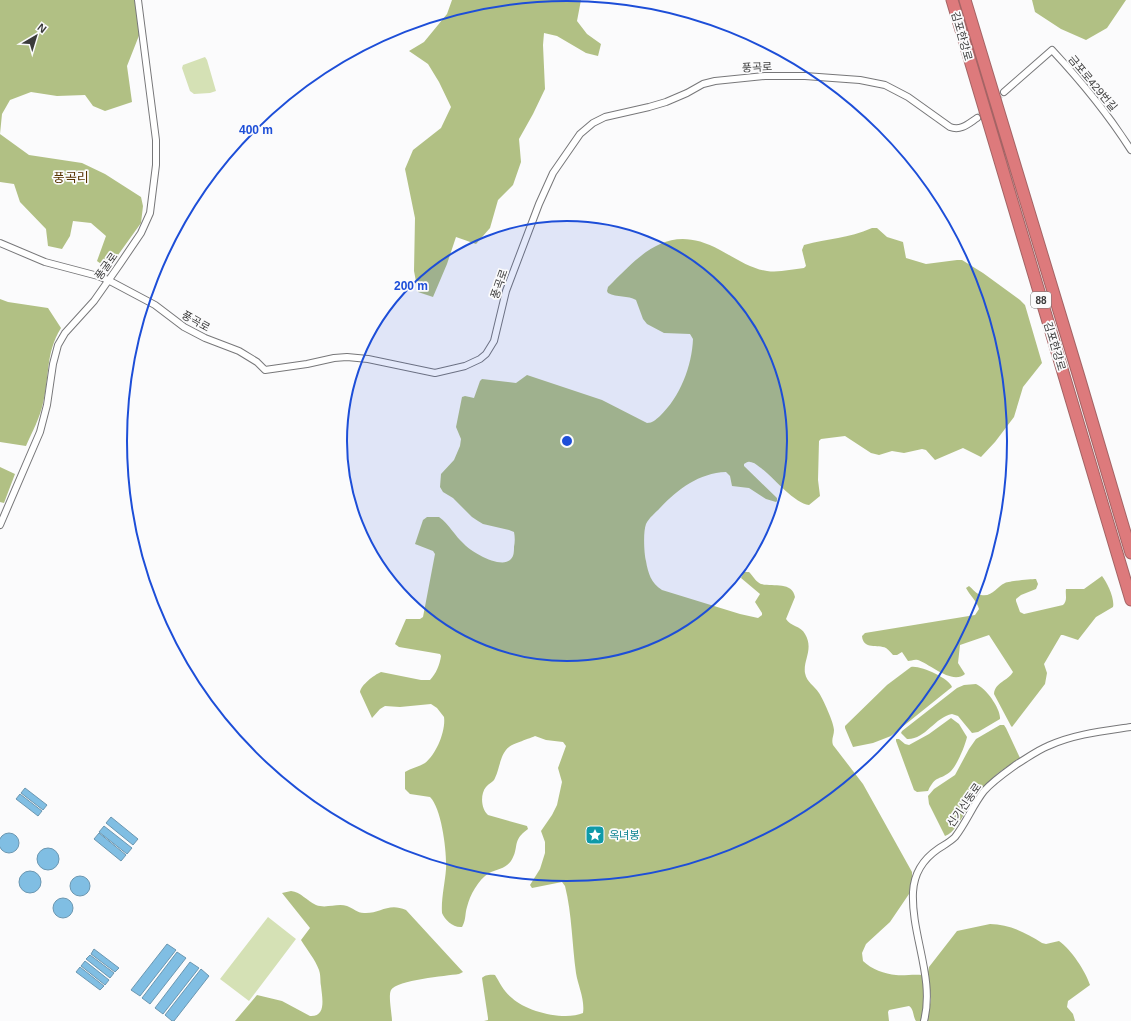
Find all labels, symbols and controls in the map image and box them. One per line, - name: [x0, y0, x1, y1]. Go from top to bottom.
- street label: 김포한강로: [949, 10, 975, 62]
- north arrow: [16, 16, 56, 56]
- text: N: [35, 21, 49, 35]
- street label: 금포로429번길: [1066, 53, 1120, 113]
- street label: 풍곡로: [742, 60, 772, 74]
- text: 400 m: [239, 123, 273, 137]
- district label: 풍곡리: [53, 170, 89, 185]
- street label: 풍굴로: [92, 250, 120, 282]
- street label: 풍곡로: [488, 268, 510, 300]
- text: 200 m: [394, 279, 428, 293]
- road number: 88: [1031, 292, 1051, 308]
- street label: 풍곡로: [180, 308, 212, 334]
- street label: 김포한강로: [1042, 320, 1068, 372]
- centre of rings: [560, 434, 574, 448]
- street label: 신기신동로: [945, 781, 983, 829]
- place icon: 옥녀봉: [584, 824, 606, 846]
- place label: 옥녀봉: [609, 829, 639, 841]

